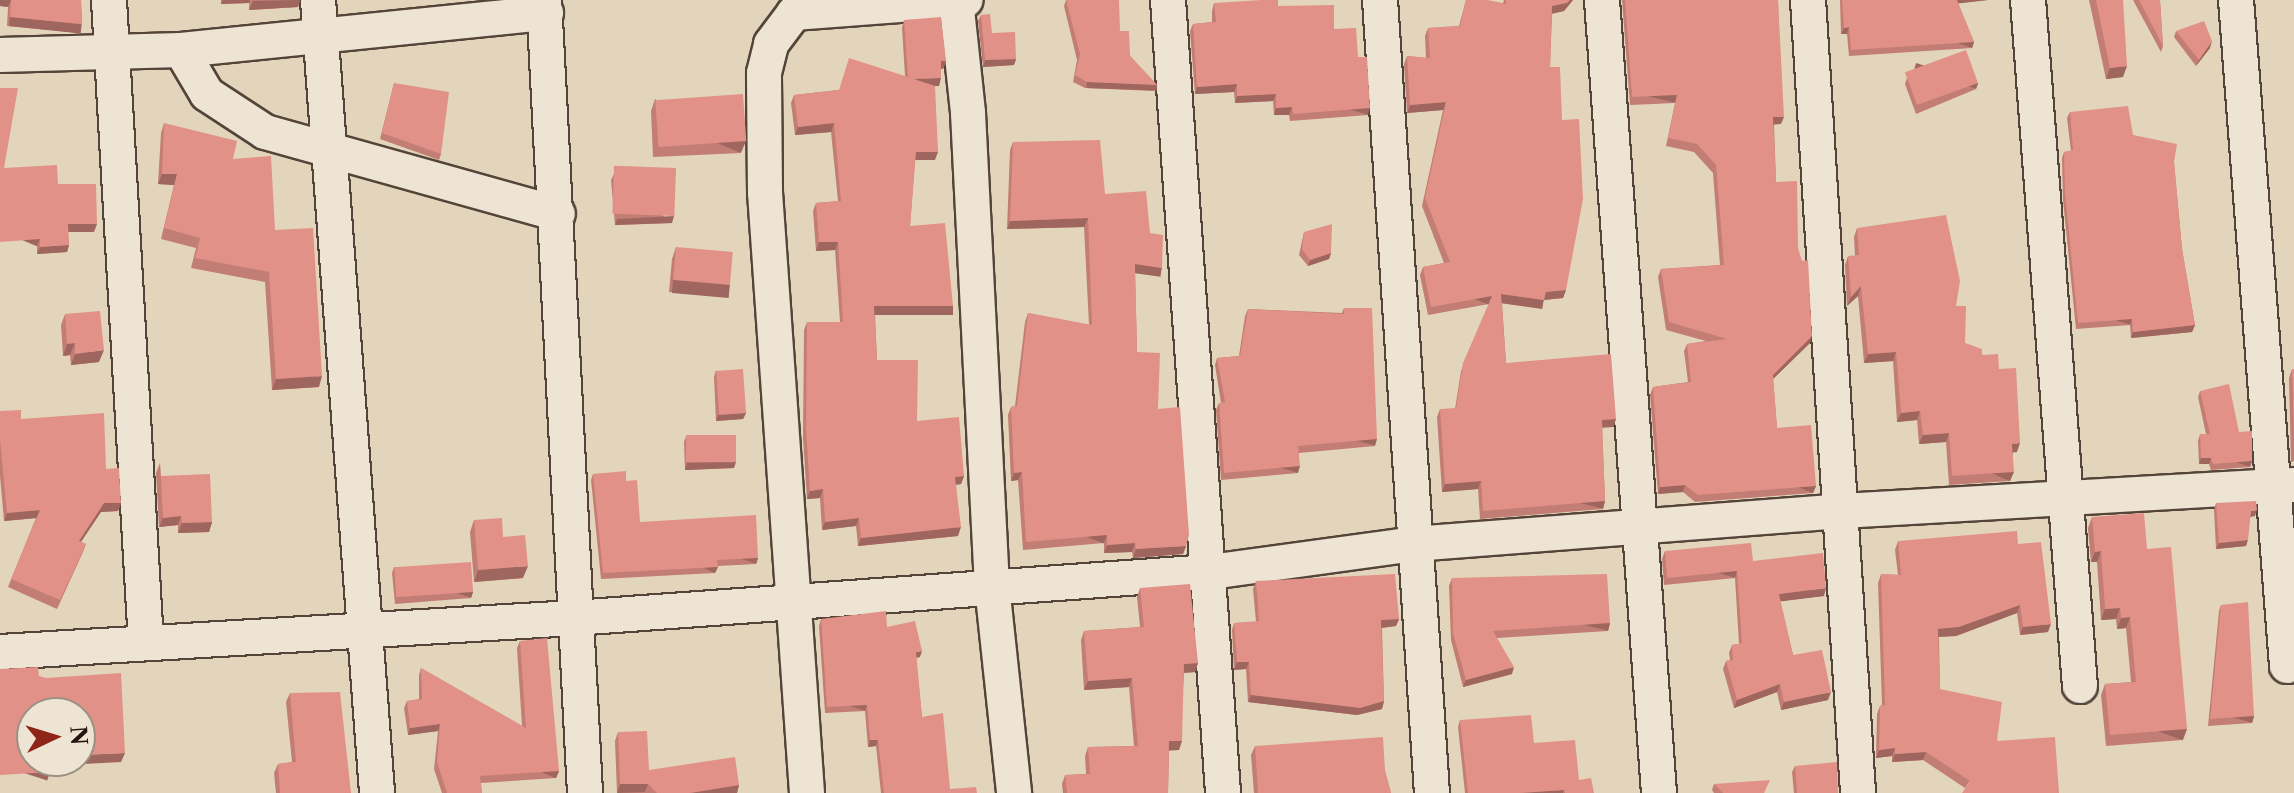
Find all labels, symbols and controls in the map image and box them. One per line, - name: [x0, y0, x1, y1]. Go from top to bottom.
- north arrow: [16, 697, 96, 777]
- text: N: [64, 725, 93, 746]

